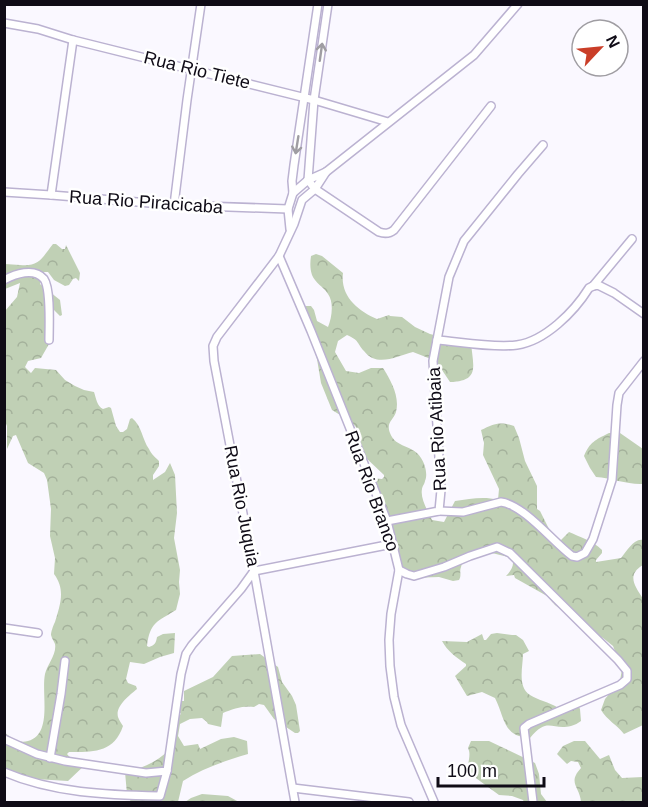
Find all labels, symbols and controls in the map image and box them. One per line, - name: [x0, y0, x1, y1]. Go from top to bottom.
- north arrow: [570, 18, 630, 78]
- text: N: [603, 33, 623, 51]
- one-way arrow: [316, 43, 327, 63]
- street label: Rua Rio Tiete: [142, 47, 252, 93]
- one-way arrow: [291, 135, 302, 154]
- street label: Rua Rio Piracicaba: [68, 187, 225, 217]
- street label: Rua Rio Atibaia: [424, 366, 450, 491]
- street label: Rua Rio Branco: [341, 428, 403, 554]
- street label: Rua Rio Juquia: [220, 444, 264, 569]
- scale bar: [438, 750, 544, 788]
- text: 100 m: [447, 761, 497, 781]

